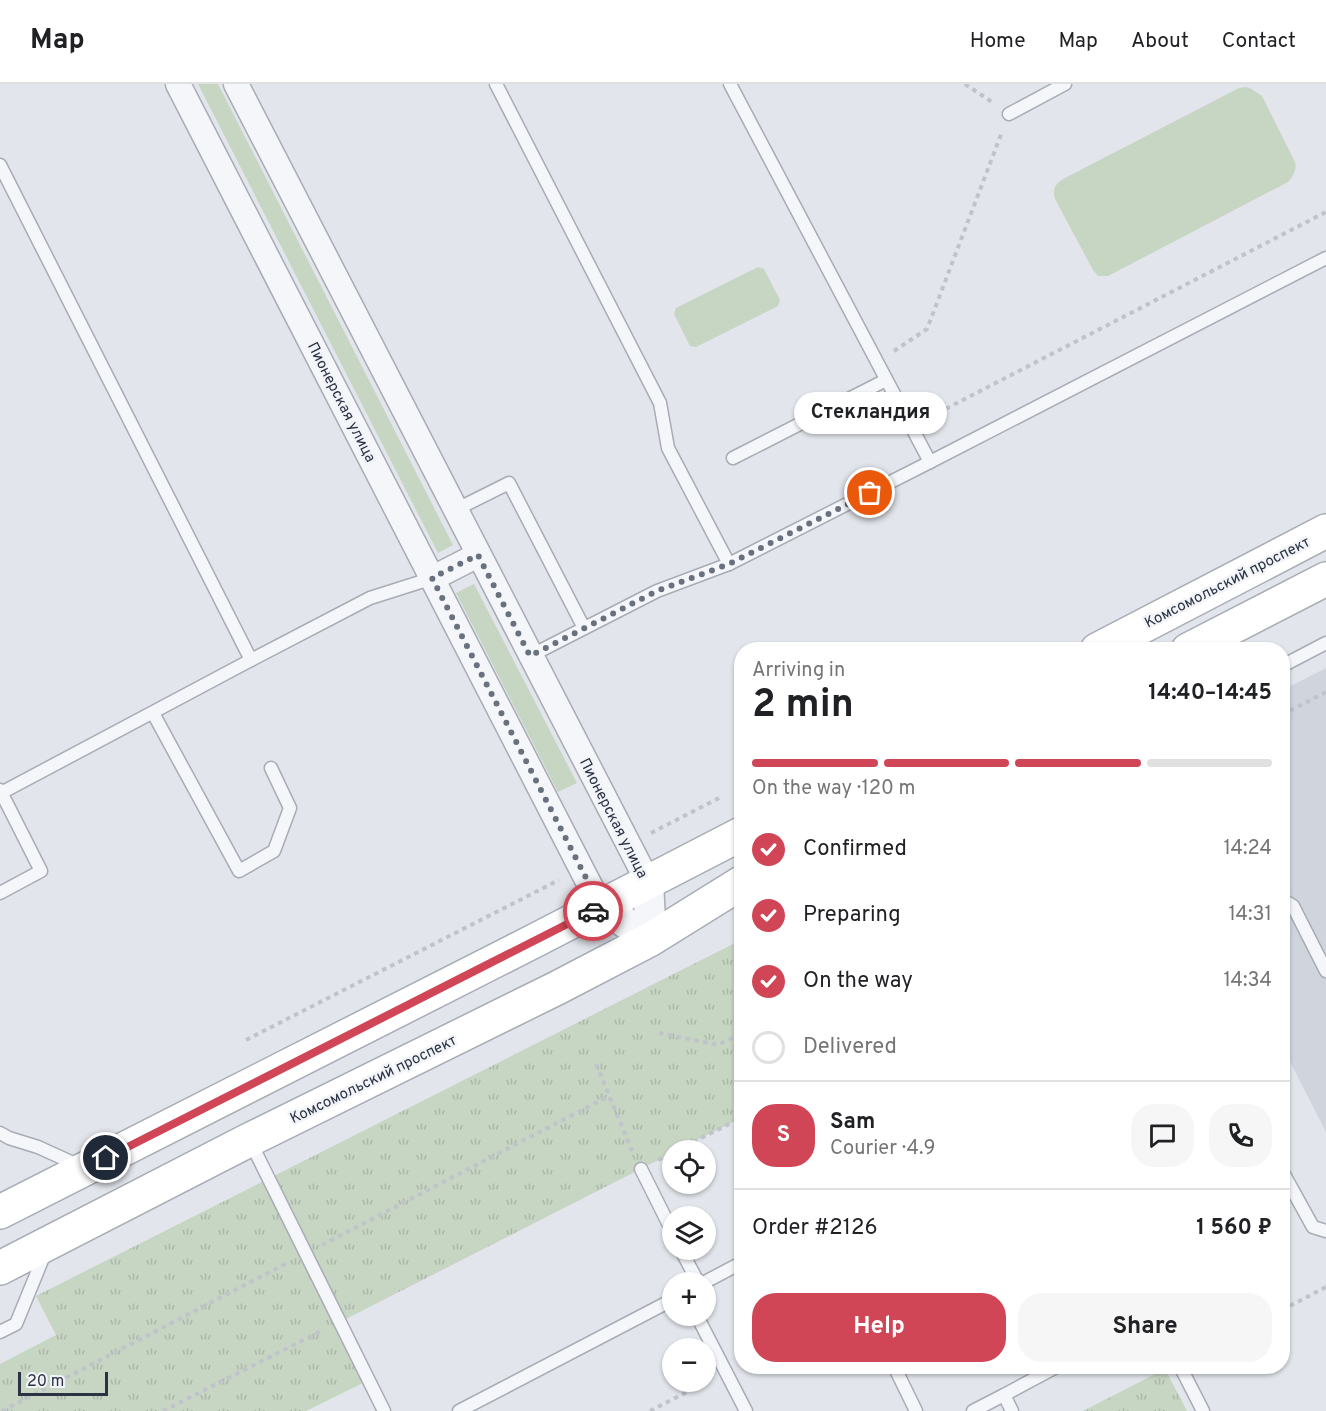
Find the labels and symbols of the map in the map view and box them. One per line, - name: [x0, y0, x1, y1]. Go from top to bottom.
- street label: Пионерская улица: [302, 339, 379, 466]
- callout: Стекландия: [794, 391, 946, 433]
- pin: [844, 467, 895, 518]
- street label: Комсомольский проспект: [1142, 533, 1314, 633]
- street label: Пионерская улица: [574, 755, 651, 882]
- courier: [563, 881, 623, 941]
- street label: Комсомольский проспект: [287, 1032, 460, 1129]
- pin: [80, 1132, 131, 1183]
- scale bar: [18, 1369, 108, 1396]

